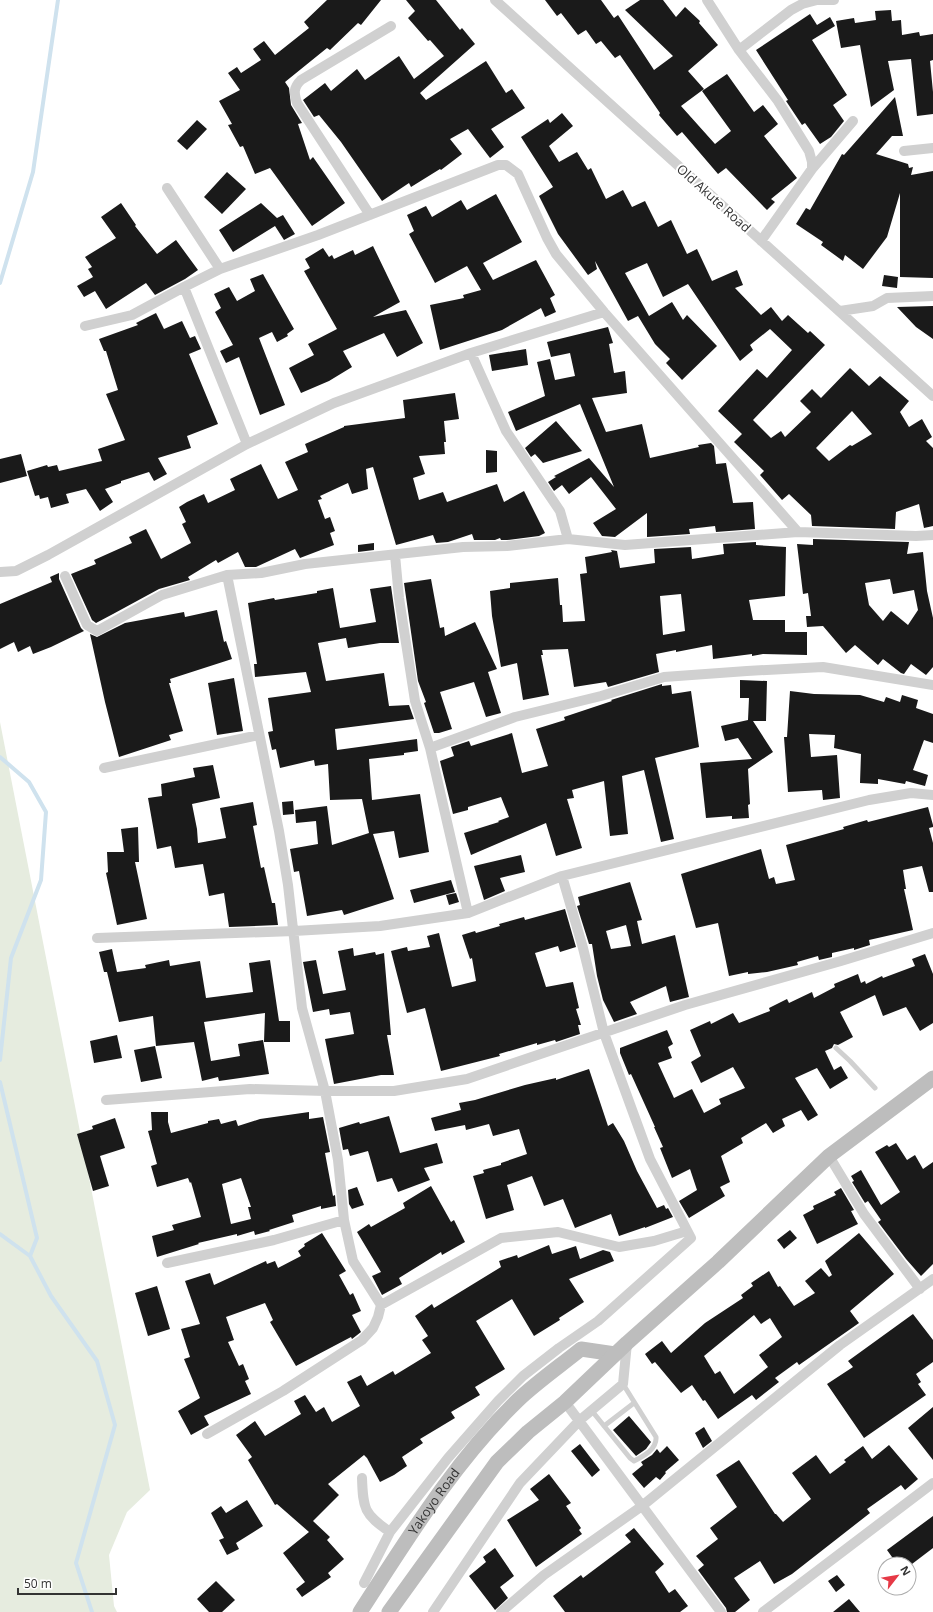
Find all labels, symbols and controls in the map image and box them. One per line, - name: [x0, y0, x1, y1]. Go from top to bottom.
- street label: Old Akute Road: [673, 160, 755, 236]
- street label: Yakoyo Road: [404, 1464, 464, 1538]
- north arrow: [877, 1556, 917, 1596]
- text: N: [897, 1563, 915, 1578]
- scale bar: [18, 1570, 116, 1596]
- text: 50 m: [24, 1575, 52, 1592]

